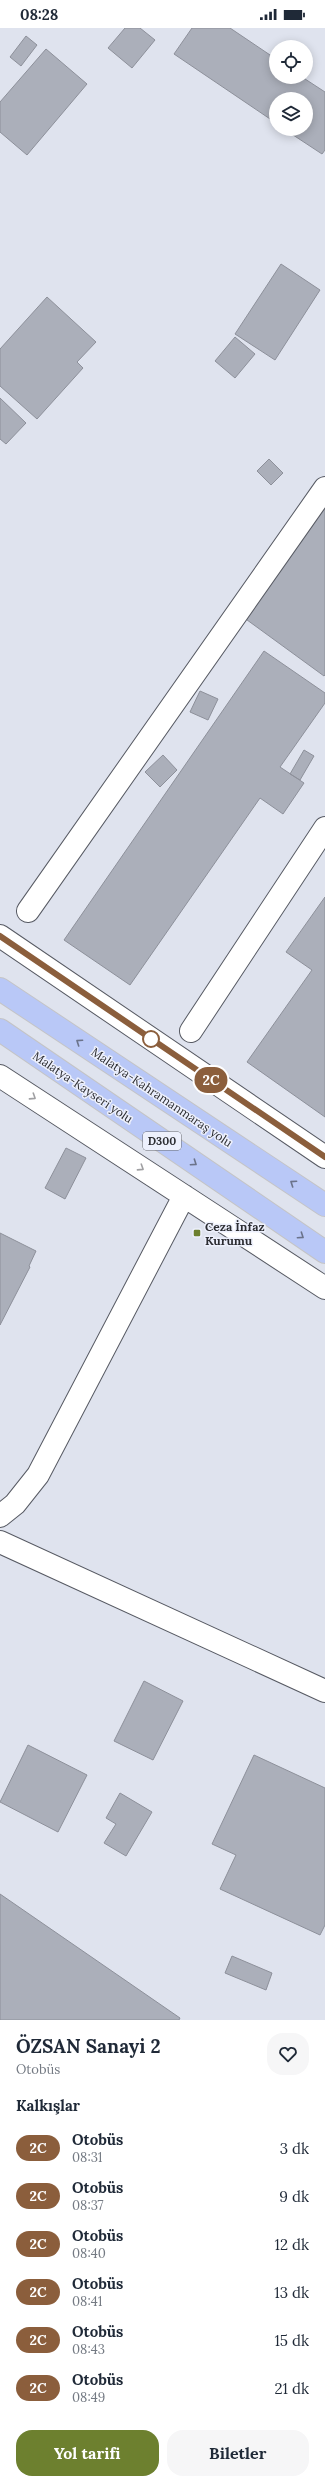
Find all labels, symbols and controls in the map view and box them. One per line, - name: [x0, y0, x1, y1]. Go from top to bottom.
- text: 08:28: [20, 5, 58, 24]
- map controls: [269, 40, 313, 136]
- button: locate: [269, 40, 313, 84]
- button: layers: [269, 92, 313, 136]
- unlabelled marker: [142, 1030, 160, 1048]
- one-way arrow: [77, 1039, 84, 1046]
- street label: Malatya-Kahramanmaraş yolu: [89, 1044, 235, 1150]
- street label: Malatya-Kayseri yolu: [30, 1048, 136, 1126]
- line badge: 2C: [193, 1067, 229, 1093]
- text: 2C: [202, 1071, 220, 1089]
- one-way arrow: [29, 1092, 36, 1100]
- road number: D300: [143, 1132, 181, 1150]
- one-way arrow: [190, 1158, 197, 1165]
- one-way arrow: [137, 1163, 144, 1170]
- one-way arrow: [290, 1181, 297, 1188]
- place label: Ceza İnfaz Kurumu: [205, 1219, 265, 1248]
- marker: Ceza İnfaz Kurumu: [192, 1228, 202, 1238]
- one-way arrow: [297, 1231, 304, 1239]
- button: heart: [267, 2033, 309, 2075]
- text: ÖZSAN Sanayi 2: [16, 2034, 161, 2058]
- text: Otobüs: [16, 2061, 60, 2078]
- text: Kalkışlar: [16, 2096, 80, 2115]
- text: Otobüs: [72, 2130, 123, 2149]
- text: 2C: [29, 2139, 47, 2157]
- text: 3 dk: [280, 2139, 309, 2158]
- text: 08:31: [72, 2149, 103, 2166]
- text: Otobüs: [72, 2178, 123, 2197]
- text: 2C: [29, 2187, 47, 2205]
- text: 9 dk: [279, 2187, 309, 2206]
- text: 08:37: [72, 2197, 104, 2214]
- text: Otobüs: [72, 2226, 123, 2245]
- text: 2C: [29, 2235, 47, 2253]
- text: 12 dk: [275, 2235, 309, 2254]
- text: 08:40: [72, 2245, 106, 2262]
- text: Otobüs: [72, 2274, 123, 2293]
- text: 2C: [29, 2283, 47, 2301]
- text: 13 dk: [274, 2283, 309, 2302]
- text: 08:41: [72, 2293, 102, 2310]
- text: Otobüs: [72, 2322, 123, 2341]
- text: 2C: [29, 2331, 47, 2349]
- text: 15 dk: [274, 2331, 309, 2350]
- text: 08:43: [72, 2341, 105, 2358]
- text: Otobüs: [72, 2370, 123, 2389]
- text: 2C: [29, 2379, 47, 2397]
- text: 21 dk: [275, 2379, 309, 2398]
- text: 08:49: [72, 2389, 105, 2406]
- button: Yol tarifi: [16, 2430, 159, 2476]
- button: Biletler: [167, 2430, 309, 2476]

